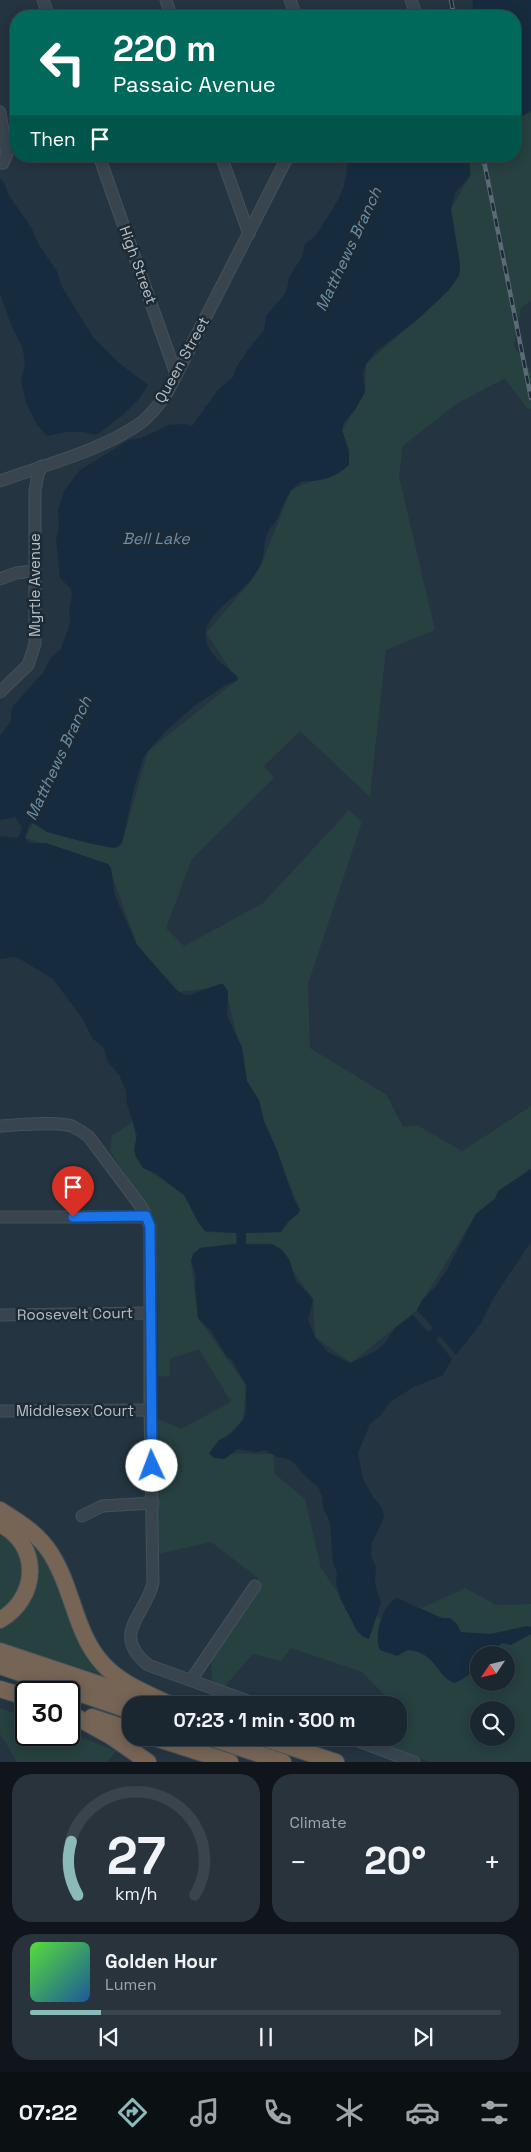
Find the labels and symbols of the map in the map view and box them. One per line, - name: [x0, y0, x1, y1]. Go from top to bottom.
- water label: Matthews Branch: [310, 183, 387, 315]
- street label: High Street: [116, 223, 161, 307]
- street label: Queen Street: [150, 313, 213, 406]
- water label: Bell Lake: [122, 528, 190, 549]
- street label: Myrtle Avenue: [25, 533, 44, 637]
- water label: Matthews Branch: [20, 692, 97, 824]
- pin: [52, 1166, 94, 1217]
- street label: Roosevelt Court: [17, 1303, 133, 1324]
- street label: Middlesex Court: [16, 1401, 134, 1420]
- position arrow: [125, 1439, 177, 1491]
- north arrow: [470, 1646, 515, 1691]
- speed limit sign: 30: [15, 1681, 80, 1746]

